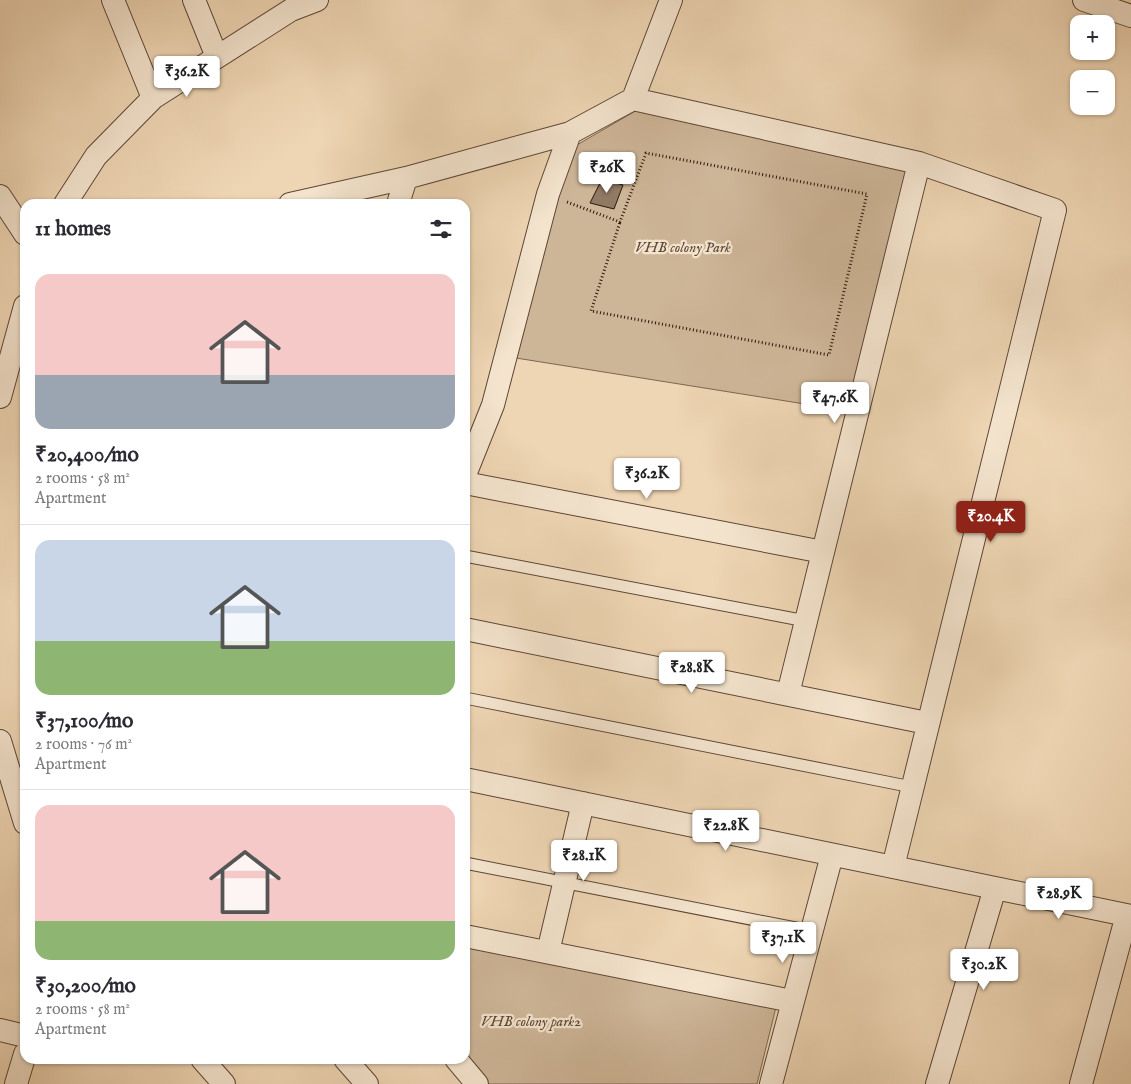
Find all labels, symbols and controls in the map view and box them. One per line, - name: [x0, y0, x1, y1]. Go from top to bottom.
- map controls: [1070, 15, 1115, 115]
- button: +: [1070, 15, 1115, 60]
- pin: ₹36.2K: [146, 56, 228, 98]
- text: ₹36.2K: [165, 62, 209, 82]
- button: −: [1070, 70, 1115, 115]
- pin: ₹26K: [577, 152, 637, 194]
- text: ₹26K: [590, 158, 624, 178]
- icon: filters: [427, 215, 455, 243]
- text: 11 homes: [35, 216, 111, 243]
- park label: VHB colony Park: [635, 238, 731, 257]
- icon: home: [200, 307, 290, 397]
- pin: ₹47.6K: [794, 382, 876, 424]
- text: ₹47.6K: [812, 388, 858, 408]
- text: ₹20,400/mo: [35, 442, 139, 469]
- pin: ₹36.2K: [606, 458, 688, 500]
- text: ₹36.2K: [625, 464, 669, 484]
- text: 2 rooms · 58 m²: [35, 469, 130, 489]
- text: Apartment: [35, 489, 106, 509]
- pin: ₹20.4K: [950, 500, 1032, 543]
- text: ₹20.4K: [967, 507, 1015, 527]
- icon: home: [200, 572, 290, 662]
- pin: ₹28.8K: [651, 652, 733, 694]
- text: ₹28.8K: [670, 658, 714, 678]
- text: ₹37,100/mo: [35, 708, 133, 735]
- text: 2 rooms · 76 m²: [35, 735, 132, 755]
- text: Apartment: [35, 755, 106, 775]
- pin: ₹22.8K: [685, 810, 767, 852]
- text: ₹22.8K: [703, 816, 749, 836]
- icon: home: [200, 837, 290, 927]
- pin: ₹28.1K: [543, 840, 625, 882]
- text: ₹28.1K: [562, 846, 606, 866]
- pin: ₹28.9K: [1018, 878, 1100, 920]
- text: ₹28.9K: [1037, 884, 1081, 904]
- pin: ₹37.1K: [742, 922, 824, 964]
- text: ₹37.1K: [761, 928, 805, 948]
- pin: ₹30.2K: [943, 948, 1025, 991]
- text: ₹30.2K: [961, 955, 1007, 975]
- text: ₹30,200/mo: [35, 973, 136, 1000]
- text: 2 rooms · 58 m²: [35, 1000, 130, 1020]
- park label: VHB colony park2: [481, 1012, 581, 1031]
- text: Apartment: [35, 1020, 106, 1040]

